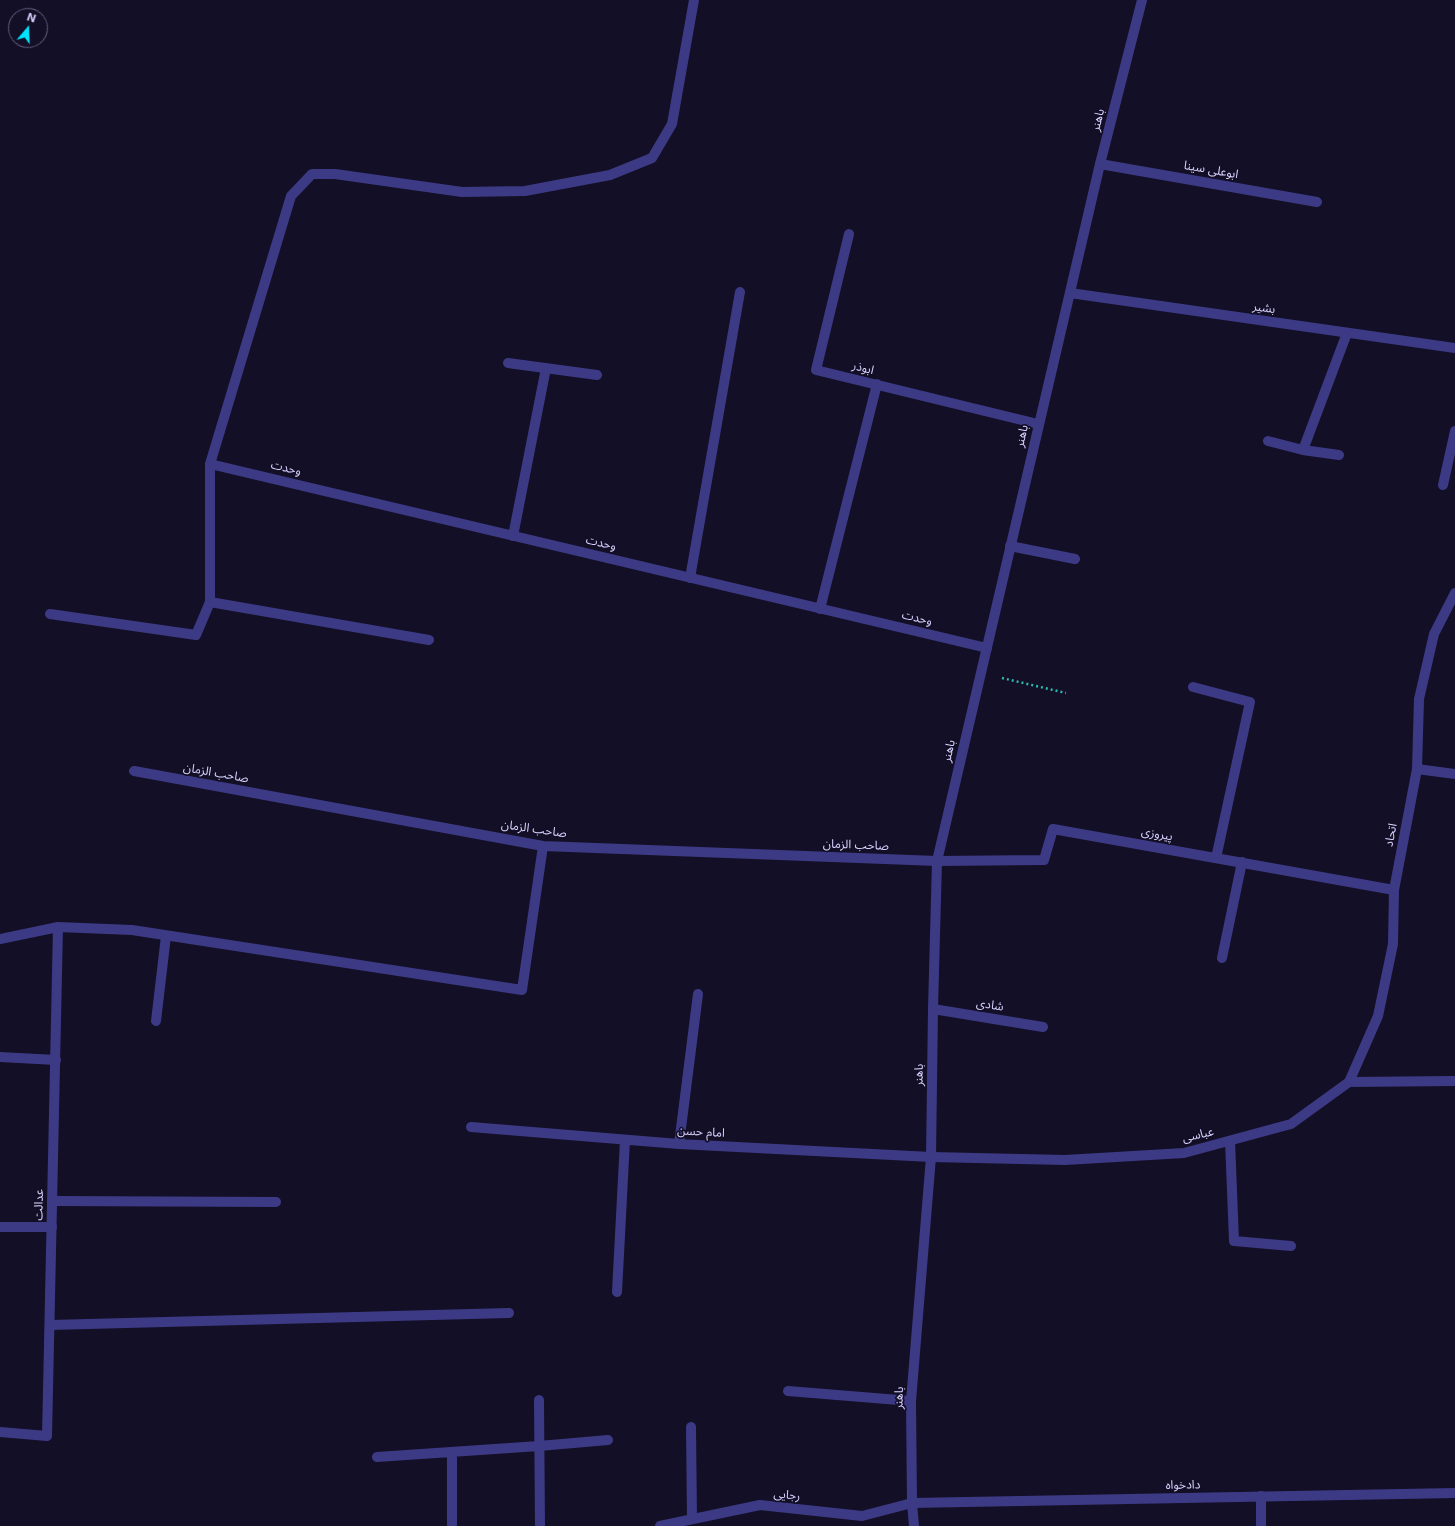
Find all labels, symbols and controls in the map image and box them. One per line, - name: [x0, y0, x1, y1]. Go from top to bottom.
- north arrow: [8, 8, 48, 48]
- text: N: [25, 10, 38, 26]
- street label: باهنر: [1088, 107, 1108, 133]
- street label: ابوعلی سینا: [1183, 158, 1239, 182]
- street label: بشیر: [1252, 299, 1276, 317]
- street label: ابوذر: [851, 358, 875, 378]
- street label: باهنر: [1012, 423, 1032, 449]
- street label: وحدت: [269, 458, 303, 478]
- street label: وحدت: [584, 533, 618, 553]
- street label: وحدت: [900, 608, 934, 628]
- street label: باهنر: [939, 738, 959, 764]
- street label: صاحب الزمان: [182, 760, 250, 786]
- street label: صاحب الزمان: [500, 817, 568, 841]
- street label: اتحاد: [1382, 822, 1400, 848]
- street label: پیروزی: [1140, 824, 1174, 844]
- street label: صاحب الزمان: [823, 837, 889, 853]
- street label: شادی: [975, 996, 1005, 1014]
- street label: باهنر: [912, 1064, 926, 1086]
- street label: امام حسن: [677, 1124, 725, 1140]
- street label: عباسی: [1181, 1124, 1215, 1146]
- street label: عدالت: [32, 1189, 46, 1221]
- street label: باهنر: [891, 1387, 907, 1409]
- street label: دادخواه: [1166, 1477, 1200, 1493]
- street label: رجایی: [773, 1486, 801, 1504]

